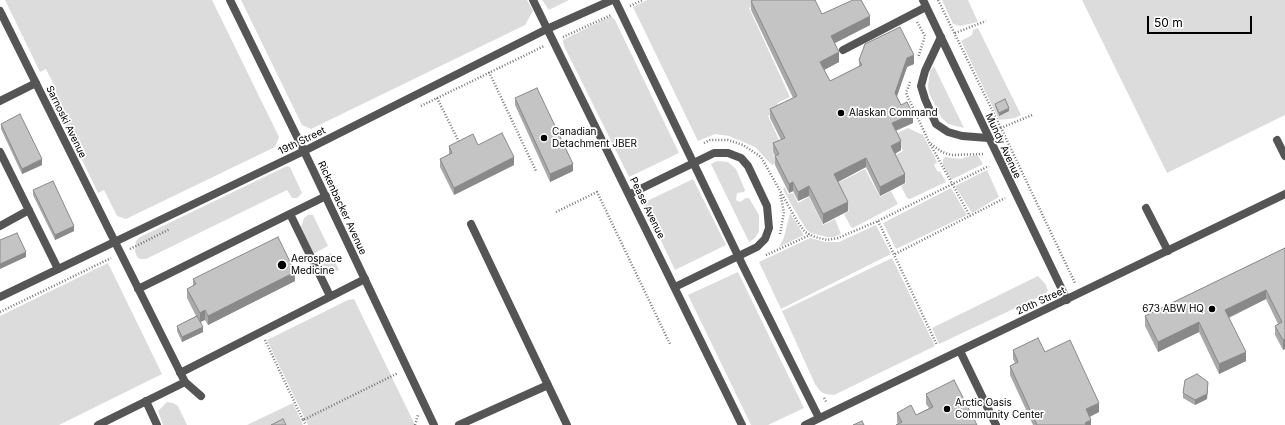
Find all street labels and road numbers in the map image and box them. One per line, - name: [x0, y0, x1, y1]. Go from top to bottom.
- street label: Sarnoski Avenue: [43, 84, 89, 160]
- street label: Mundy Avenue: [983, 111, 1023, 181]
- street label: 19th Street: [277, 125, 327, 157]
- street label: Rickenbacker Avenue: [315, 159, 369, 257]
- street label: Pease Avenue: [627, 175, 667, 241]
- street label: 20th Street: [1015, 284, 1067, 318]

